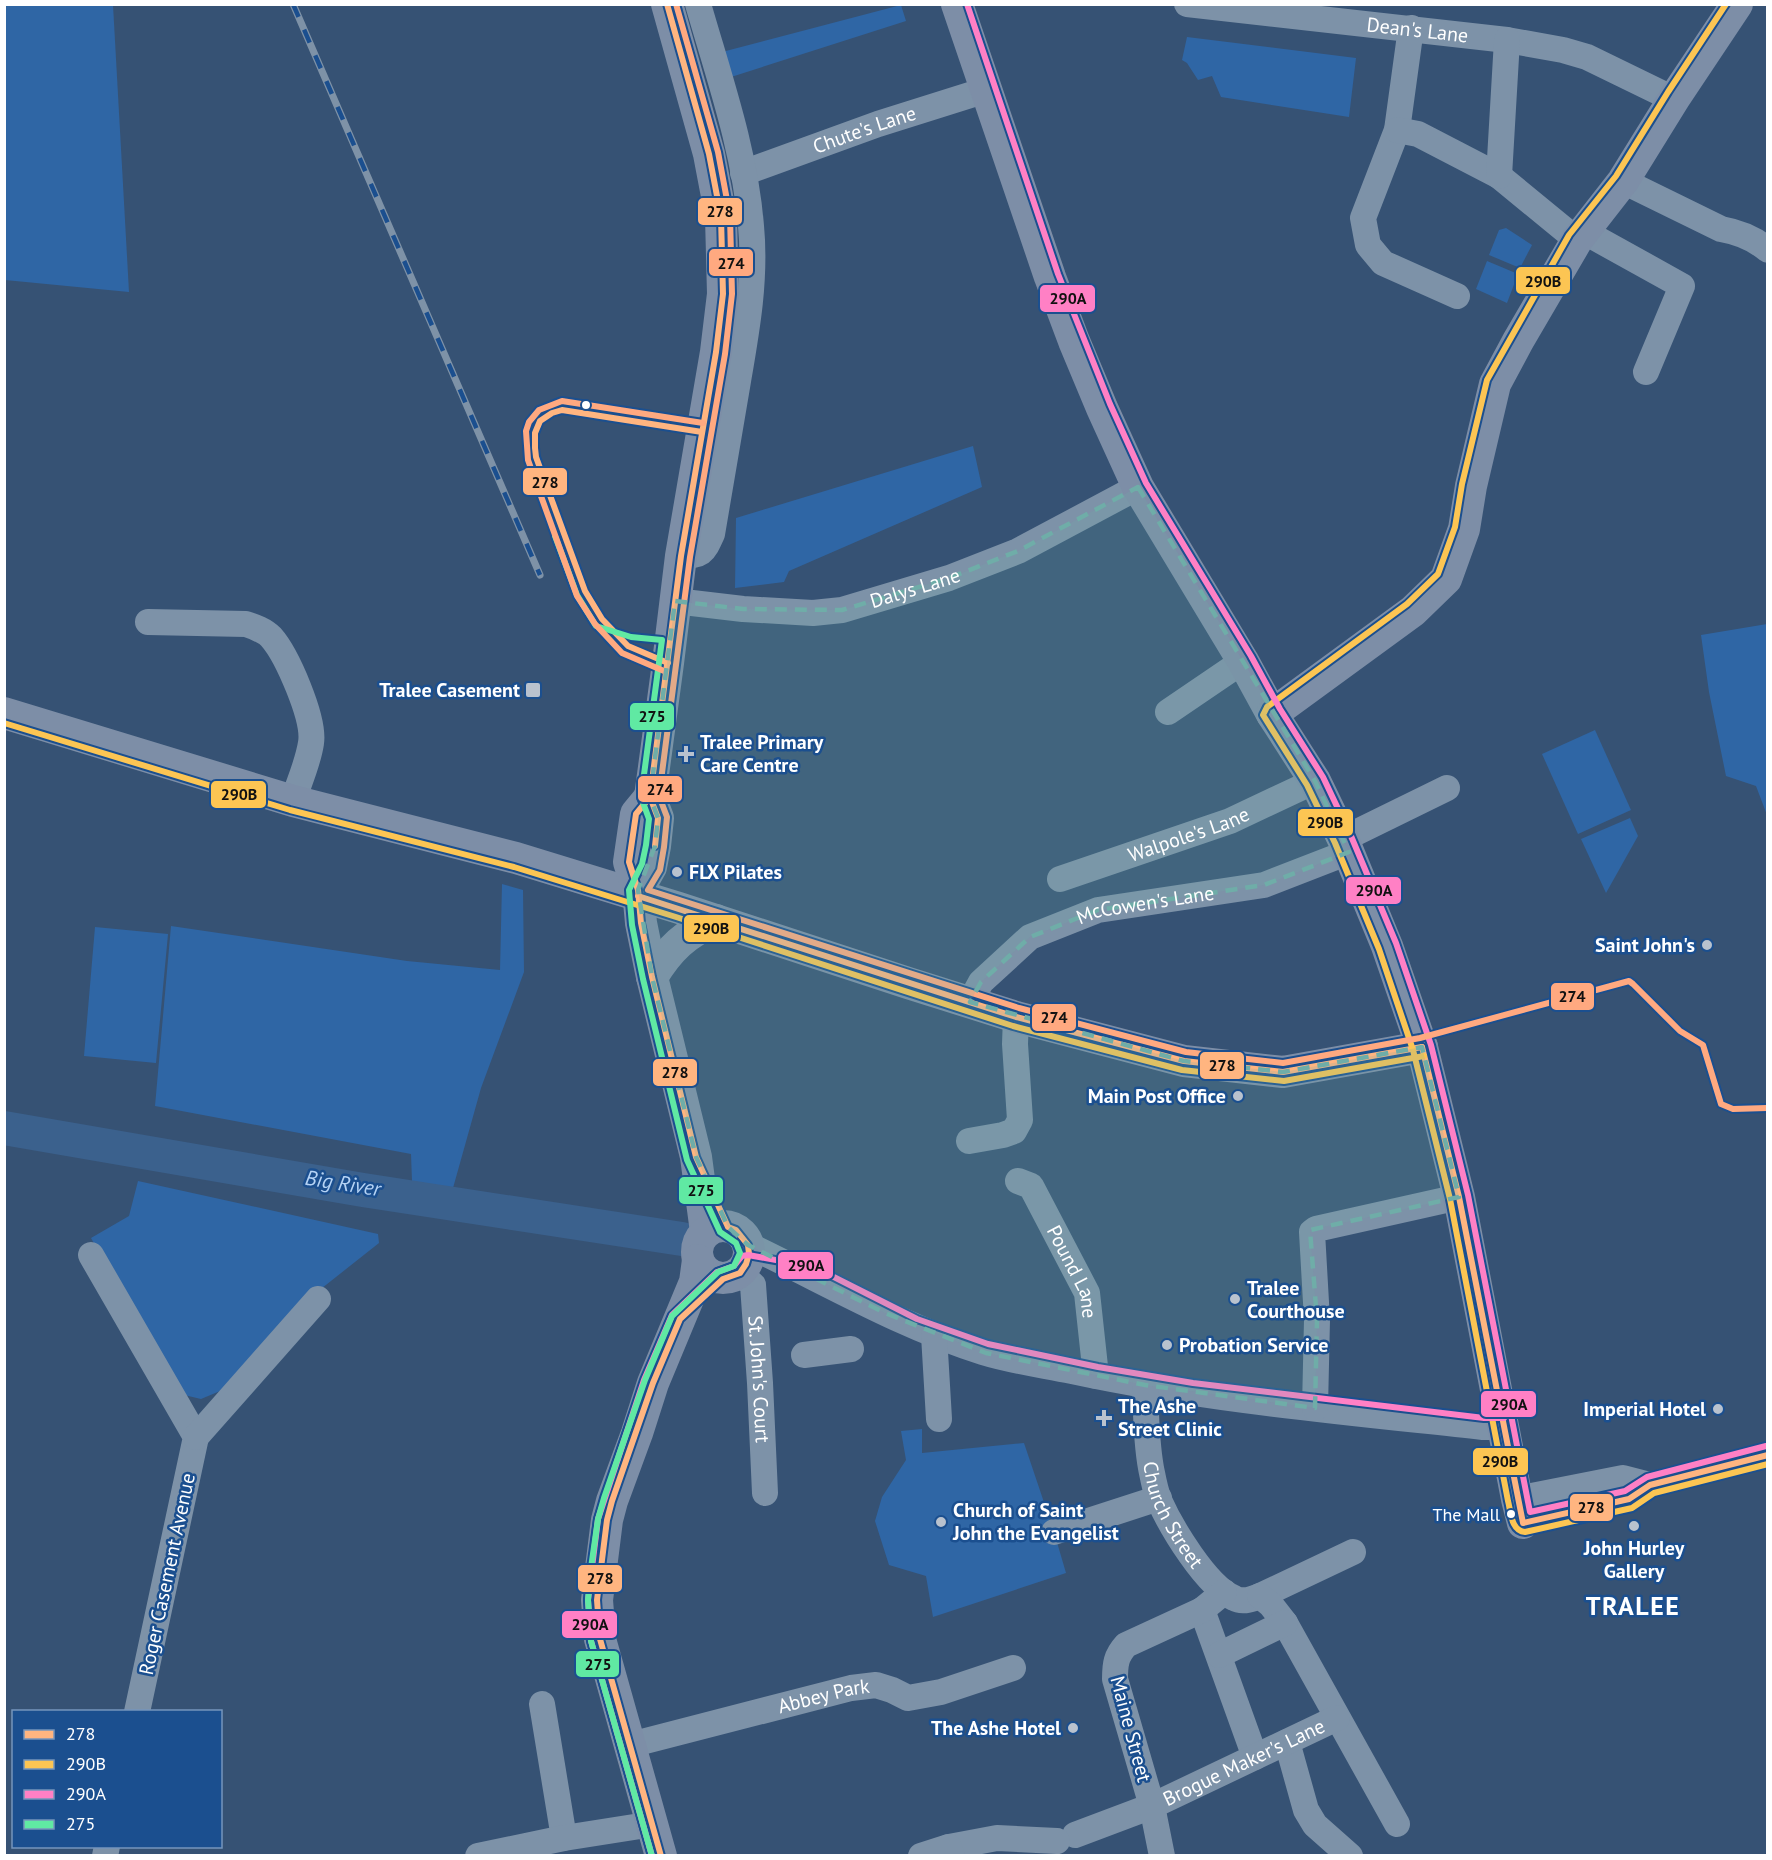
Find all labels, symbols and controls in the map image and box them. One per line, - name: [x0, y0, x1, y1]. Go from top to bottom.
- street label: Dean's Lane: [1365, 11, 1470, 49]
- street label: Chute's Lane: [809, 100, 919, 160]
- line badge: 278: [697, 197, 743, 226]
- text: 278: [706, 201, 734, 221]
- line badge: 274: [708, 248, 754, 277]
- text: 274: [717, 253, 745, 273]
- line badge: 290B: [1515, 266, 1571, 295]
- text: 290B: [1525, 271, 1561, 291]
- line badge: 290A: [1039, 284, 1096, 313]
- text: 290A: [1050, 288, 1087, 308]
- unlabelled marker: [580, 399, 592, 411]
- line badge: 278: [522, 467, 568, 496]
- text: 278: [531, 472, 559, 492]
- street label: Dalys Lane: [867, 562, 964, 614]
- place label: Tralee Casement: [379, 677, 520, 703]
- marker: Tralee Casement: [524, 681, 542, 699]
- line badge: 275: [629, 702, 675, 731]
- text: 275: [638, 706, 666, 726]
- place label: Tralee Primary Care Centre: [700, 729, 824, 778]
- marker: Tralee Primary Care Centre: [677, 745, 695, 763]
- line badge: 274: [637, 775, 683, 803]
- text: 274: [646, 779, 674, 799]
- line badge: 290B: [210, 780, 267, 809]
- text: 290B: [221, 784, 257, 804]
- street label: Walpole's Lane: [1125, 801, 1253, 868]
- line badge: 290B: [1297, 808, 1354, 837]
- text: 290B: [1307, 812, 1343, 832]
- place label: FLX Pilates: [689, 859, 782, 885]
- marker: FLX Pilates: [670, 865, 684, 879]
- line badge: 290A: [1345, 876, 1402, 905]
- street label: McCowen's Lane: [1072, 880, 1216, 930]
- text: 290A: [1356, 880, 1393, 900]
- line badge: 290B: [683, 914, 740, 943]
- text: 290B: [693, 918, 729, 938]
- place label: Saint John's: [1595, 932, 1695, 958]
- marker: Saint John's: [1700, 938, 1714, 952]
- line badge: 274: [1550, 982, 1595, 1011]
- text: 274: [1558, 986, 1586, 1006]
- line badge: 274: [1031, 1003, 1077, 1032]
- text: 274: [1040, 1007, 1068, 1027]
- line badge: 278: [1199, 1051, 1245, 1080]
- text: 278: [1208, 1055, 1236, 1075]
- line badge: 278: [652, 1058, 698, 1087]
- text: 278: [661, 1062, 689, 1082]
- place label: Main Post Office: [1088, 1083, 1226, 1109]
- marker: Main Post Office: [1231, 1089, 1245, 1103]
- water label: Big River: [303, 1164, 385, 1203]
- line badge: 275: [678, 1176, 724, 1205]
- text: 275: [687, 1180, 715, 1200]
- street label: Pound Lane: [1041, 1221, 1103, 1320]
- line badge: 290A: [777, 1251, 834, 1280]
- text: 290A: [788, 1255, 825, 1275]
- place label: Tralee Courthouse: [1247, 1275, 1345, 1324]
- marker: Tralee Courthouse: [1228, 1292, 1242, 1306]
- street label: St. John's Court: [742, 1314, 776, 1444]
- place label: Probation Service: [1179, 1332, 1329, 1358]
- marker: Probation Service: [1160, 1338, 1174, 1352]
- line badge: 290A: [1480, 1390, 1537, 1418]
- place label: The Ashe Street Clinic: [1118, 1393, 1222, 1442]
- text: 290A: [1491, 1394, 1528, 1414]
- place label: Imperial Hotel: [1583, 1396, 1706, 1422]
- marker: Imperial Hotel: [1711, 1402, 1725, 1416]
- marker: The Ashe Street Clinic: [1095, 1409, 1113, 1427]
- line badge: 290B: [1472, 1447, 1529, 1476]
- text: 290B: [1482, 1451, 1518, 1471]
- street label: Church Street: [1137, 1459, 1209, 1574]
- street label: Roger Casement Avenue: [133, 1471, 201, 1677]
- line badge: 278: [1569, 1493, 1614, 1522]
- place label: Church of Saint John the Evangelist: [952, 1497, 1119, 1546]
- text: 278: [1577, 1497, 1605, 1517]
- place label: The Mall: [1433, 1503, 1501, 1526]
- marker: The Mall: [1505, 1508, 1517, 1520]
- marker: Church of Saint John the Evangelist: [934, 1515, 948, 1529]
- marker: John Hurley Gallery: [1627, 1519, 1641, 1533]
- place label: John Hurley Gallery: [1583, 1535, 1685, 1584]
- line badge: 278: [577, 1564, 623, 1593]
- text: 278: [586, 1568, 614, 1588]
- district label: TRALEE: [1586, 1589, 1680, 1622]
- line badge: 290A: [561, 1610, 618, 1639]
- text: 290A: [572, 1614, 609, 1634]
- line badge: 275: [575, 1650, 620, 1678]
- text: 275: [584, 1654, 612, 1674]
- street label: Abbey Park: [775, 1673, 872, 1719]
- street label: Maine Street: [1104, 1673, 1158, 1785]
- legend: [12, 1710, 222, 1848]
- street label: Brogue Maker's Lane: [1159, 1713, 1329, 1812]
- place label: The Ashe Hotel: [931, 1715, 1061, 1741]
- marker: The Ashe Hotel: [1066, 1721, 1080, 1735]
- text: 278: [66, 1722, 95, 1745]
- text: 290B: [66, 1752, 106, 1775]
- text: 290A: [66, 1782, 106, 1805]
- text: 275: [66, 1812, 95, 1835]

